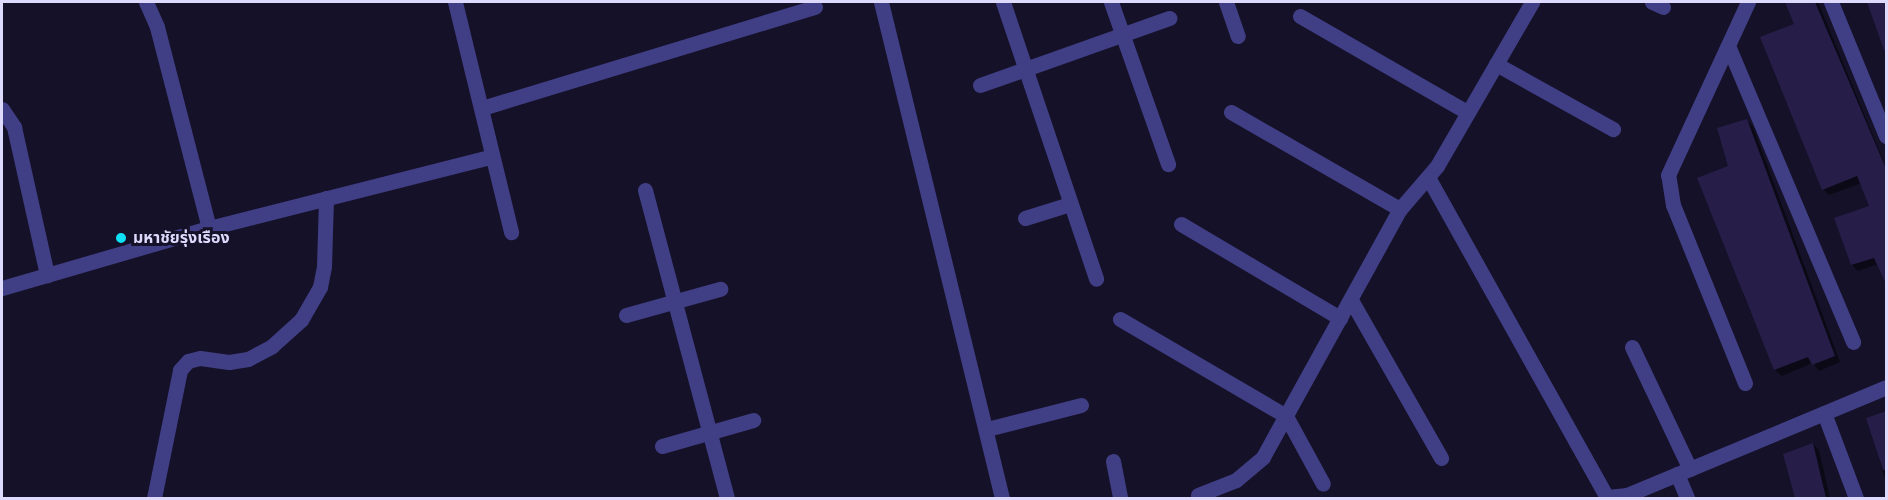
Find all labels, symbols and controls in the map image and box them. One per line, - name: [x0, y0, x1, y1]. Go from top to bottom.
- place label: มหาชัยรุ่งเรือง: [133, 228, 230, 248]
- marker: มหาชัยรุ่งเรือง: [114, 231, 128, 245]

